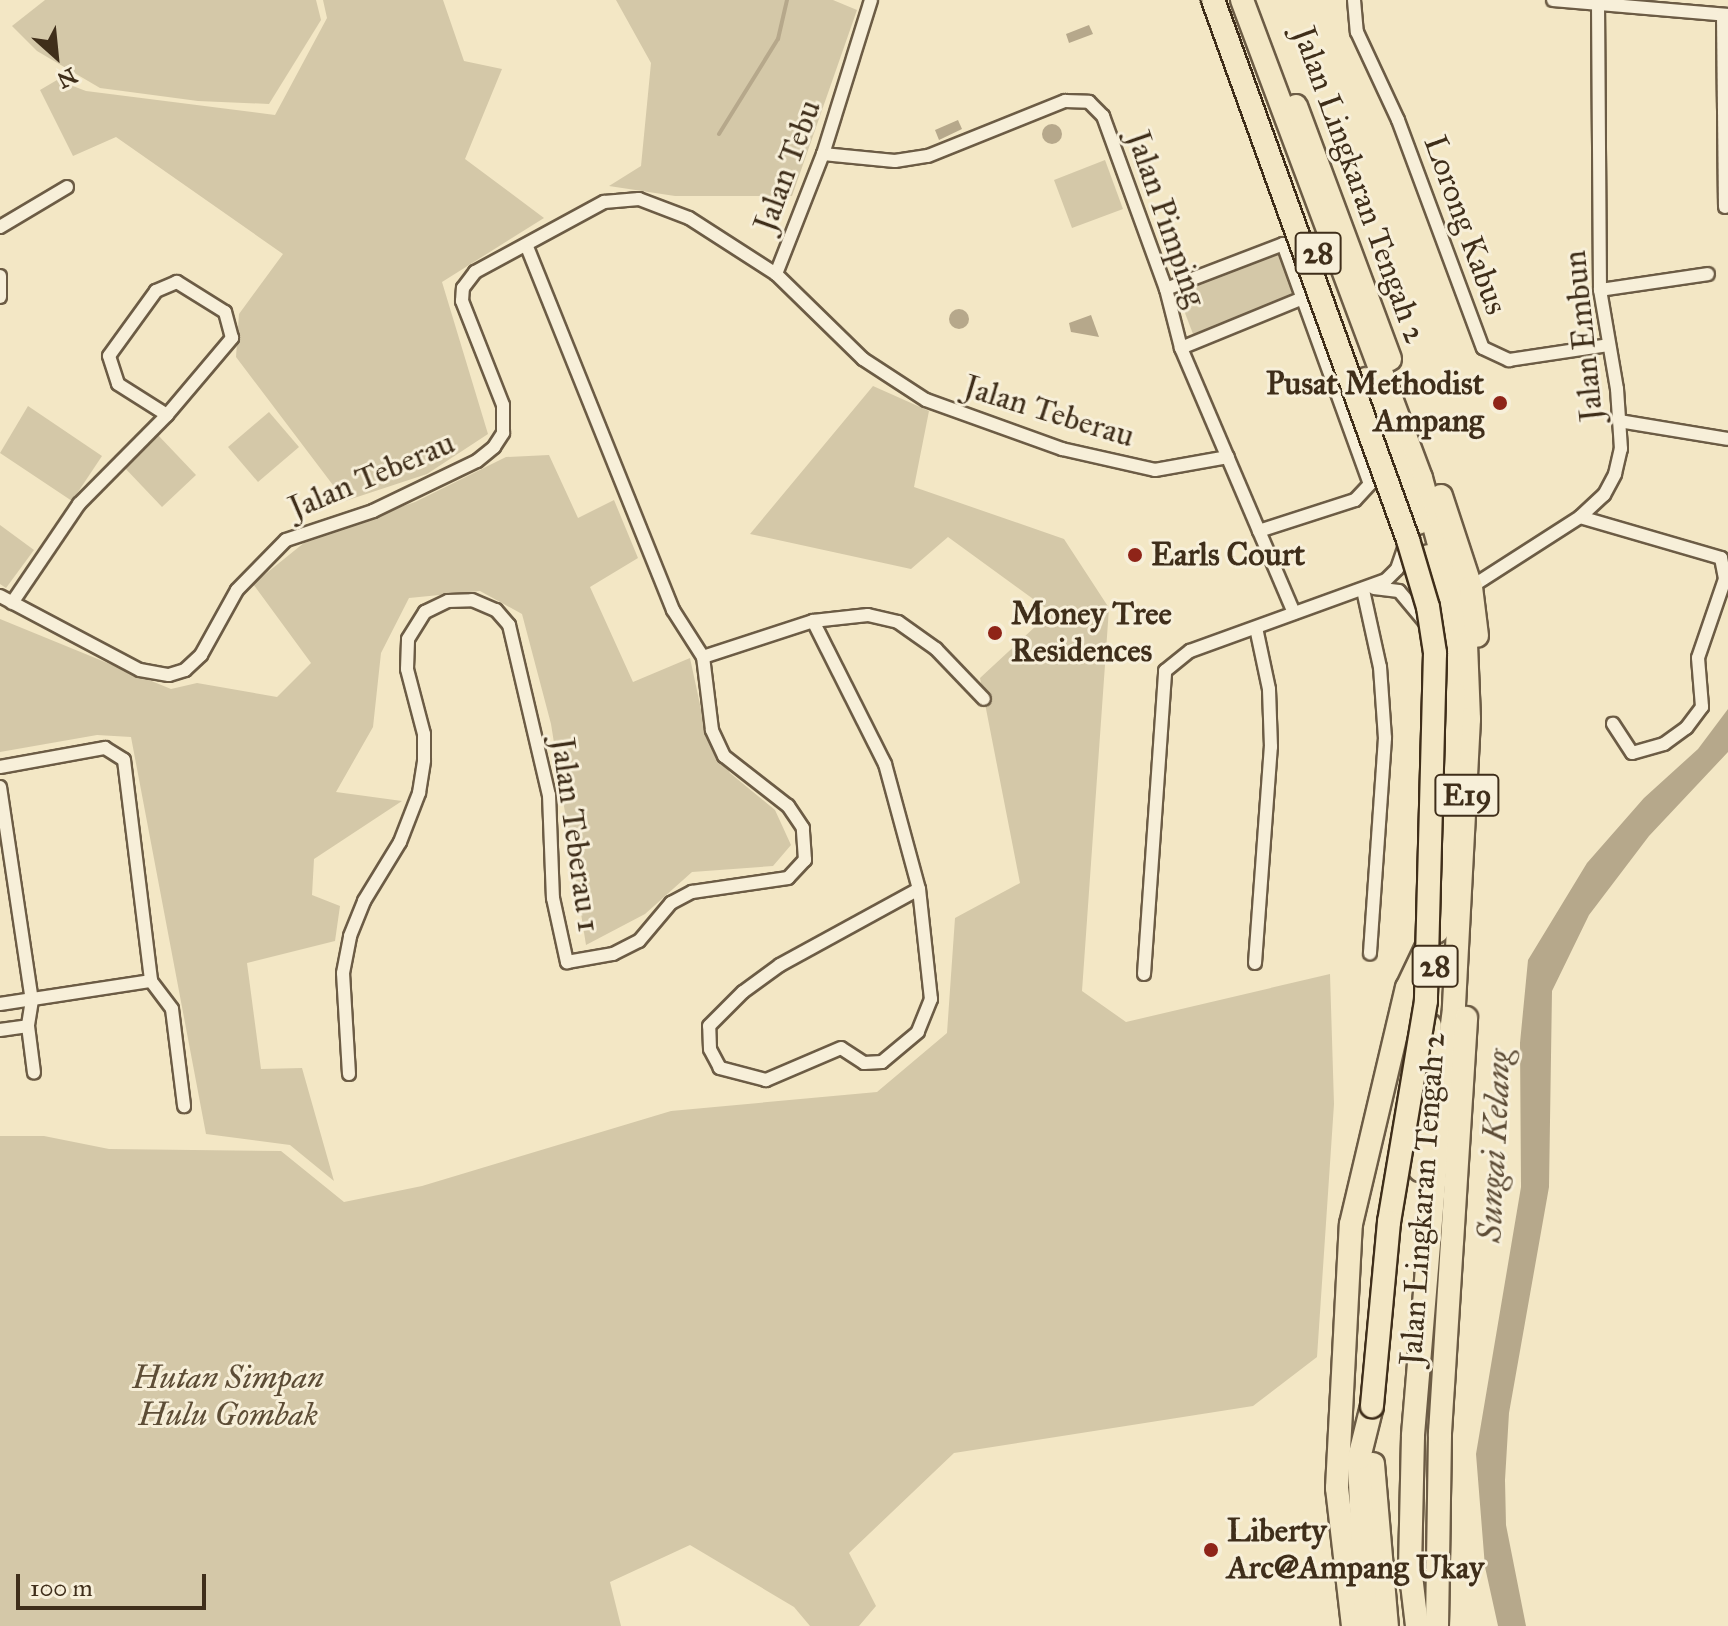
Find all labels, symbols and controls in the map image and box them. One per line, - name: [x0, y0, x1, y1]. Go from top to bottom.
- north arrow: [16, 16, 96, 96]
- street label: Jalan Lingkaran Tengah 2: [1284, 22, 1434, 348]
- text: N: [53, 62, 82, 94]
- street label: Jalan Tebu: [746, 95, 830, 237]
- street label: Jalan Pimping: [1118, 126, 1214, 312]
- street label: Lorong Kabus: [1415, 130, 1515, 320]
- road number: 28: [1294, 227, 1342, 279]
- street label: Jalan Embun: [1556, 249, 1612, 423]
- place label: Pusat Methodist Ampang: [1266, 366, 1484, 441]
- street label: Jalan Teberau: [959, 368, 1139, 456]
- marker: Pusat Methodist Ampang: [1491, 394, 1509, 412]
- street label: Jalan Teberau: [283, 424, 461, 528]
- place label: Earls Court: [1151, 536, 1305, 574]
- marker: Earls Court: [1126, 546, 1144, 564]
- place label: Money Tree Residences: [1011, 596, 1172, 671]
- marker: Money Tree Residences: [986, 624, 1004, 642]
- street label: Jalan Teberau 1: [542, 735, 608, 935]
- road number: E19: [1433, 769, 1501, 821]
- road number: 28: [1411, 940, 1459, 992]
- street label: Jalan Lingkaran Tengah 2: [1392, 1031, 1454, 1367]
- water label: Sungai Kelang: [1469, 1049, 1519, 1243]
- park label: Hutan Simpan Hulu Gombak: [132, 1360, 324, 1435]
- place label: Liberty Arc@Ampang Ukay: [1227, 1513, 1484, 1588]
- marker: Liberty Arc@Ampang Ukay: [1202, 1541, 1220, 1559]
- scale bar: [20, 1558, 210, 1608]
- text: 100 m: [30, 1573, 93, 1603]

